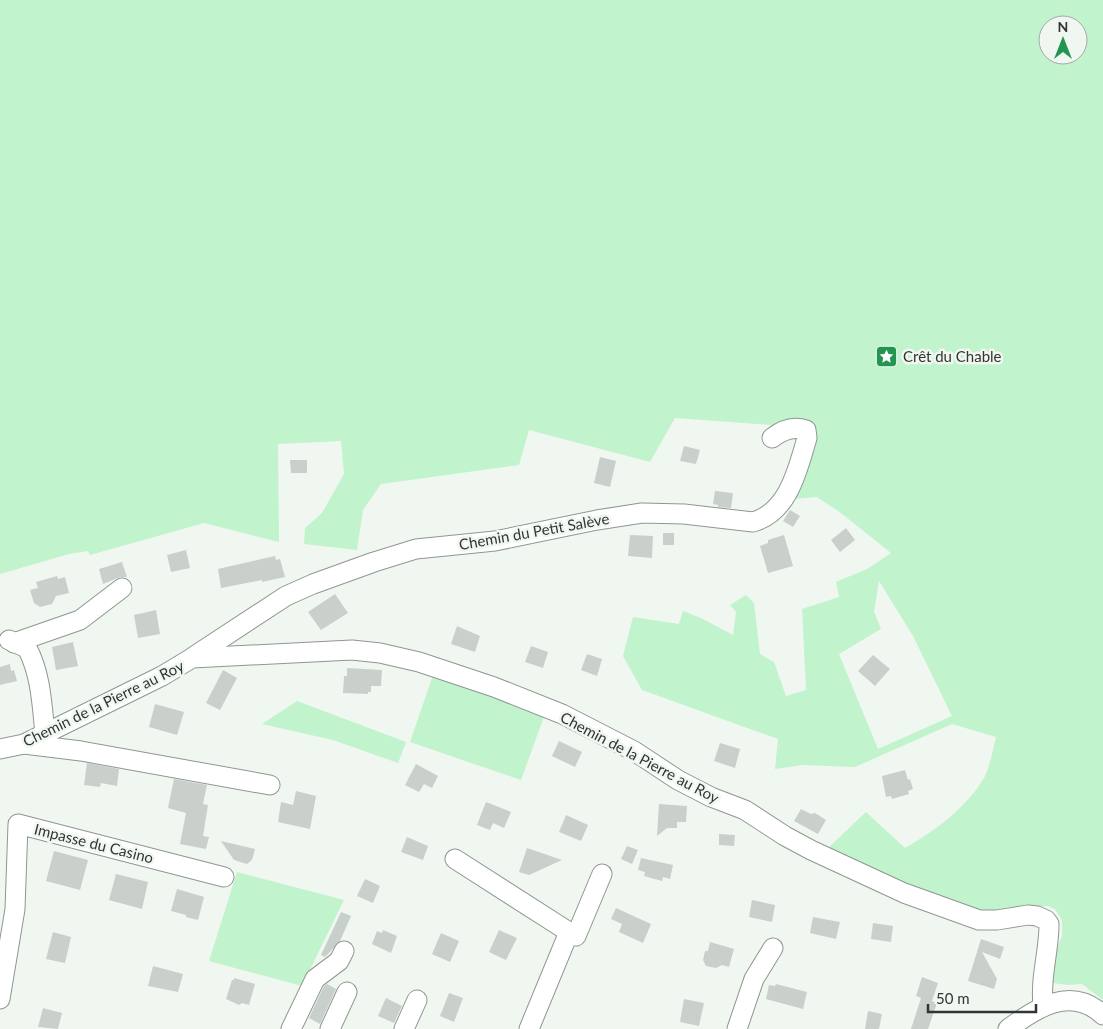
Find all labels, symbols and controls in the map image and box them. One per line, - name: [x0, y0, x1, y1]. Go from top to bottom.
- north arrow: [1038, 15, 1088, 65]
- text: N: [1058, 18, 1068, 35]
- place icon: Crêt du Chable: [875, 344, 899, 368]
- place label: Crêt du Chable: [903, 347, 1002, 365]
- street label: Chemin du Petit Salève: [457, 509, 611, 553]
- street label: Chemin de la Pierre au Roy: [20, 656, 187, 750]
- street label: Chemin de la Pierre au Roy: [558, 708, 723, 807]
- street label: Impasse du Casino: [33, 819, 155, 867]
- scale bar: [928, 982, 1036, 1014]
- text: 50 m: [936, 989, 970, 1007]

